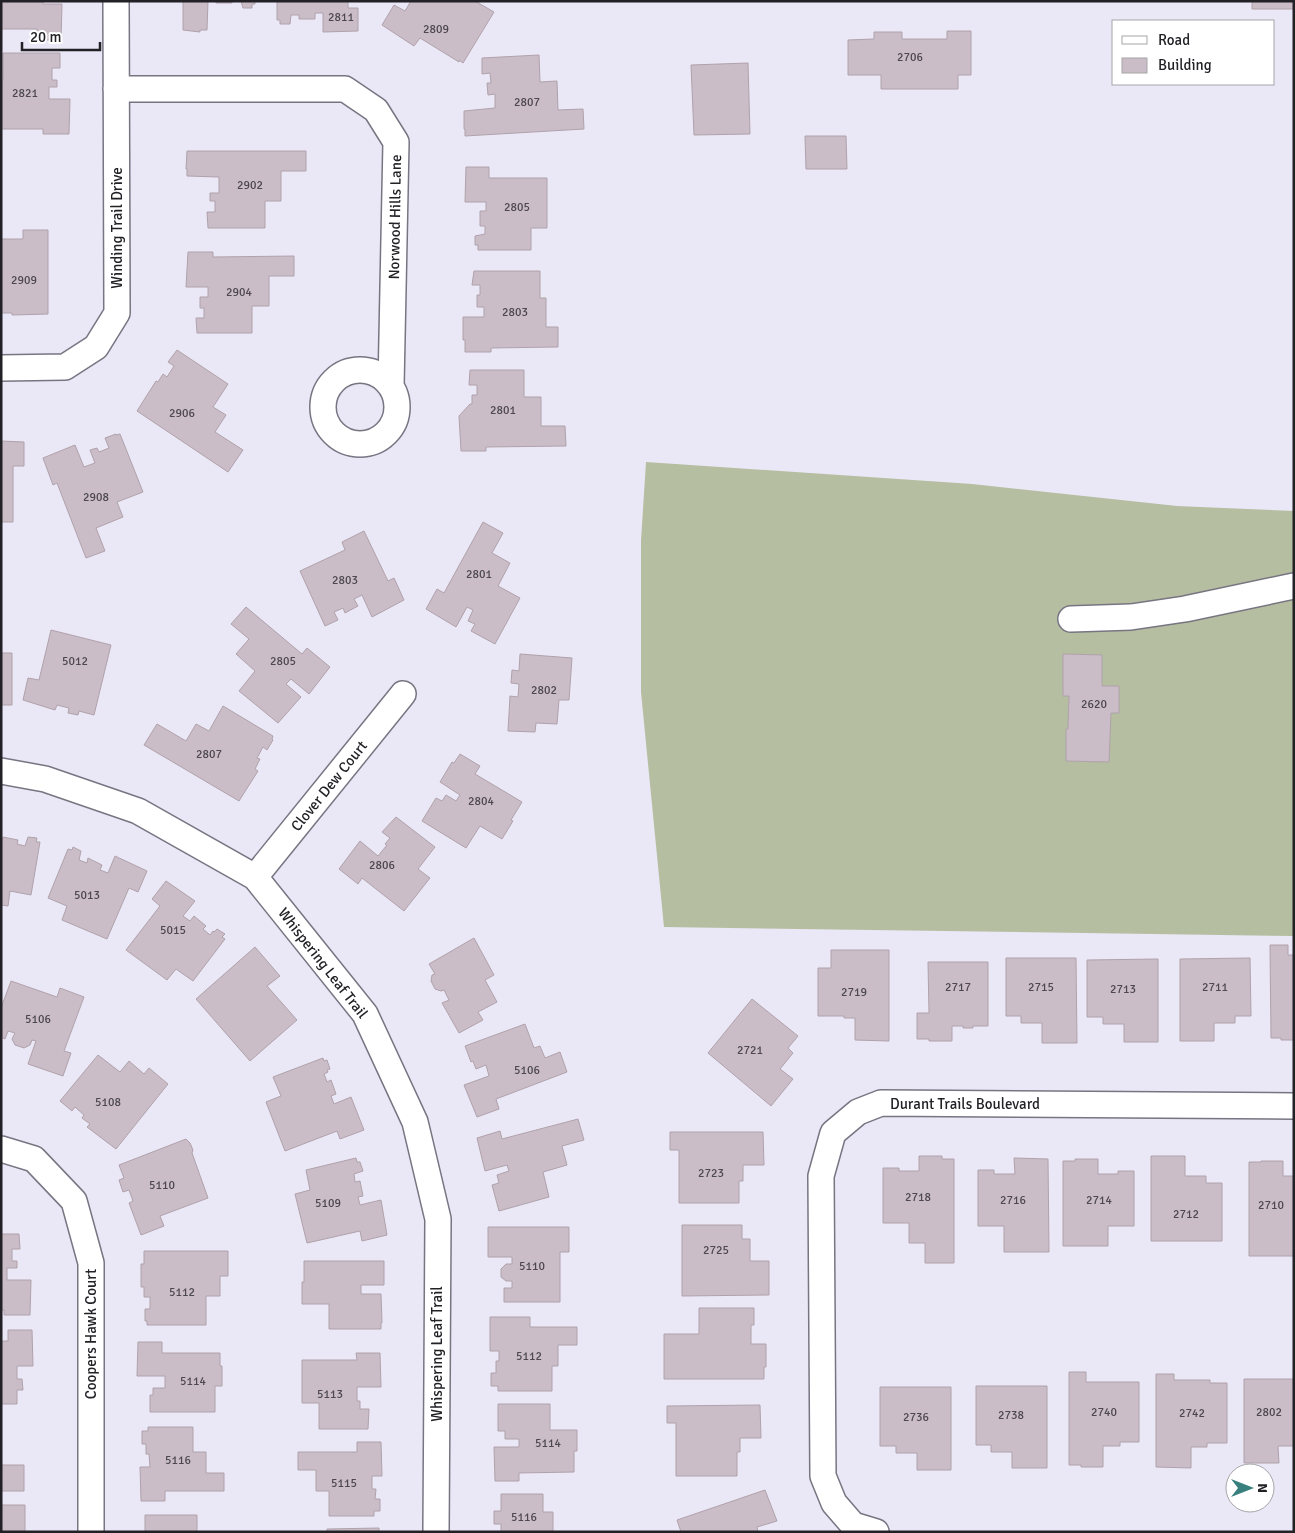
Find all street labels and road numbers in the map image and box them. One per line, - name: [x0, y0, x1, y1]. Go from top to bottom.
- street label: Norwood Hills Lane: [385, 154, 405, 280]
- street label: Winding Trail Drive: [108, 167, 126, 289]
- street label: Clover Dew Court: [287, 737, 371, 835]
- street label: Whispering Leaf Trail: [274, 904, 372, 1022]
- street label: Durant Trails Boulevard: [890, 1095, 1040, 1113]
- street label: Coopers Hawk Court: [82, 1269, 100, 1399]
- street label: Whispering Leaf Trail: [428, 1286, 446, 1422]

